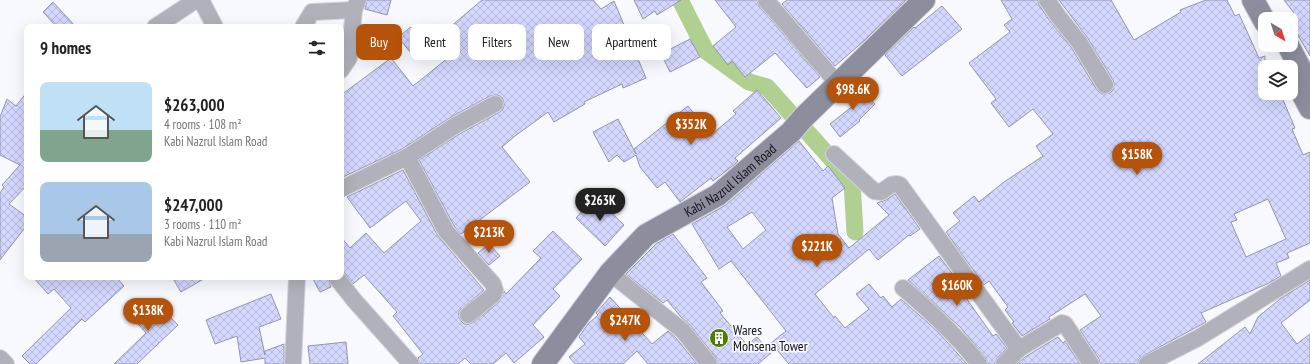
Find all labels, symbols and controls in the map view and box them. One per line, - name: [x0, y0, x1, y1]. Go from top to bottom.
- north arrow: [1258, 12, 1298, 52]
- map controls: [1258, 12, 1298, 100]
- chip: Buy: [356, 24, 402, 60]
- chip: Rent: [410, 24, 460, 60]
- chip: Filters: [468, 24, 526, 60]
- chip: New: [534, 24, 584, 60]
- chip: Apartment: [592, 24, 671, 60]
- text: 9 homes: [40, 37, 91, 59]
- icon: filters: [306, 37, 328, 59]
- button: layers: [1258, 60, 1298, 100]
- pin: $98.6K: [820, 77, 886, 111]
- text: $98.6K: [836, 81, 870, 98]
- text: $263,000: [164, 94, 225, 116]
- icon: home: [72, 98, 120, 146]
- pin: $352K: [663, 112, 719, 146]
- text: 4 rooms · 108 m²: [164, 116, 242, 133]
- text: $352K: [675, 116, 707, 133]
- text: Kabi Nazrul Islam Road: [164, 133, 267, 150]
- street label: Kabi Nazrul Islam Road: [681, 140, 780, 221]
- pin: $158K: [1109, 142, 1165, 176]
- text: $158K: [1121, 146, 1153, 163]
- pin: $263K: [572, 188, 628, 222]
- text: $263K: [584, 192, 616, 209]
- text: $247,000: [164, 194, 223, 216]
- icon: home: [72, 198, 120, 246]
- text: 3 rooms · 110 m²: [164, 216, 242, 233]
- pin: $213K: [461, 220, 517, 254]
- text: $213K: [473, 224, 505, 241]
- text: Kabi Nazrul Islam Road: [164, 233, 267, 250]
- pin: $221K: [789, 234, 845, 268]
- text: $221K: [801, 238, 833, 255]
- pin: $160K: [929, 273, 985, 307]
- text: $160K: [941, 277, 973, 294]
- pin: $138K: [120, 298, 176, 332]
- text: $138K: [132, 302, 164, 319]
- pin: $247K: [597, 308, 653, 342]
- text: $247K: [609, 312, 641, 329]
- place label: Wares Mohsena Tower: [733, 321, 808, 355]
- building icon: Wares Mohsena Tower: [708, 327, 730, 349]

